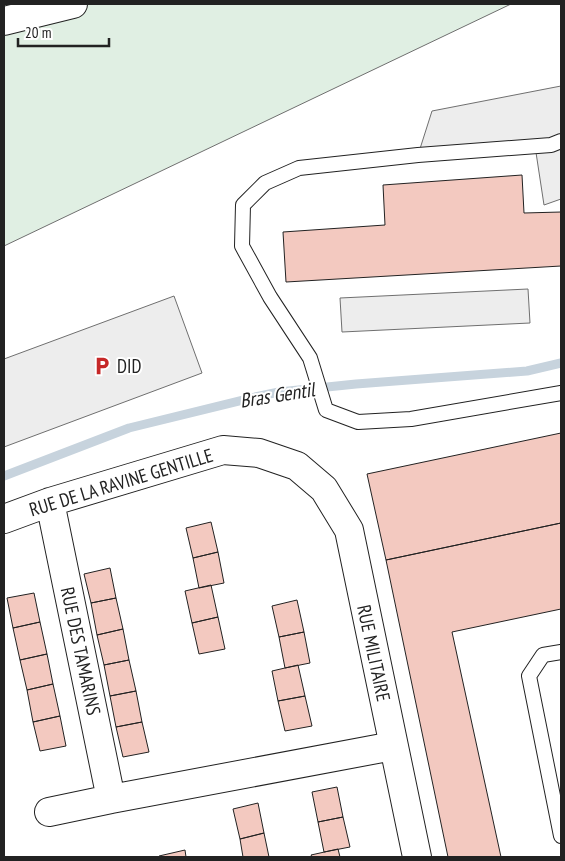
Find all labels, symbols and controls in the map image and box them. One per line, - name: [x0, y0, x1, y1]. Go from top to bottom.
- scale bar: [18, 15, 109, 47]
- text: 20 m: [25, 23, 51, 42]
- place label: DID: [117, 354, 141, 378]
- parking icon: DID: [91, 355, 113, 377]
- water label: Bras Gentil: [238, 376, 319, 414]
- street label: RUE DE LA RAVINE GENTILLE: [26, 443, 216, 521]
- street label: RUE DES TAMARINS: [56, 585, 106, 717]
- street label: RUE MILITAIRE: [352, 602, 396, 704]

